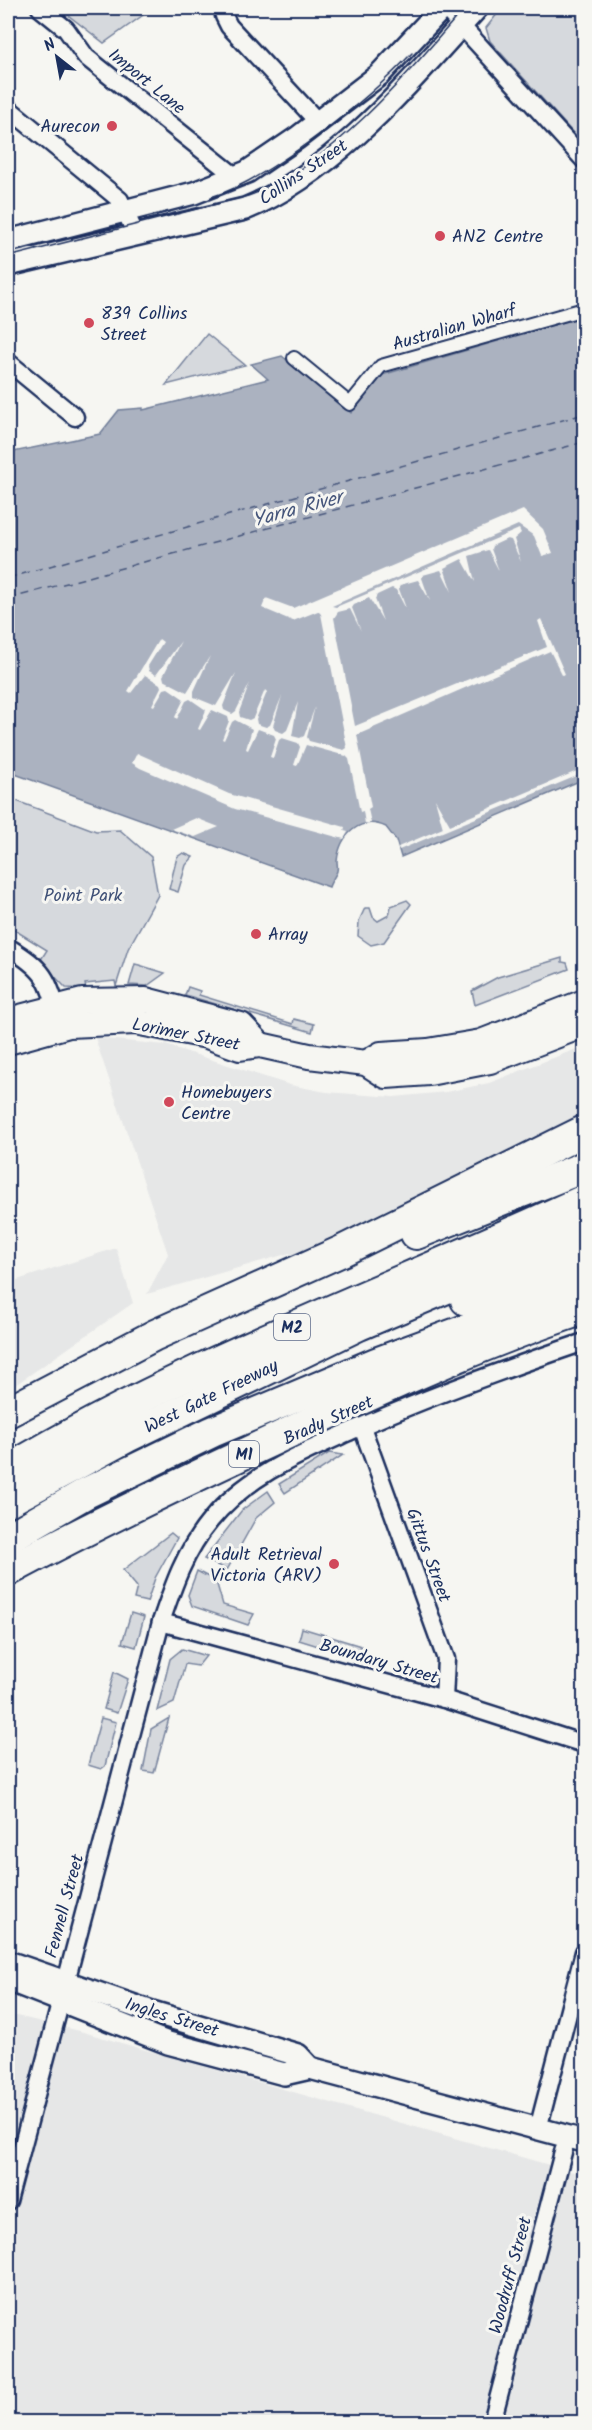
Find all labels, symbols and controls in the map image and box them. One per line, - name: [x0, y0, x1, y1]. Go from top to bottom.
- north arrow: [27, 27, 87, 87]
- text: N: [39, 32, 61, 59]
- street label: Import Lane: [101, 42, 191, 123]
- place label: Aurecon: [41, 113, 100, 142]
- marker: Aurecon: [105, 119, 119, 133]
- street label: Collins Street: [253, 132, 355, 214]
- place label: ANZ Centre: [452, 223, 543, 252]
- marker: ANZ Centre: [433, 229, 447, 243]
- street label: Australian Wharf: [389, 296, 522, 360]
- place label: 839 Collins Street: [101, 300, 188, 350]
- marker: 839 Collins Street: [82, 316, 96, 330]
- water label: Yarra River: [249, 481, 350, 537]
- park label: Point Park: [44, 882, 123, 911]
- place label: Array: [268, 921, 308, 950]
- marker: Array: [249, 927, 263, 941]
- street label: Lorimer Street: [129, 1011, 243, 1060]
- place label: Homebuyers Centre: [181, 1079, 272, 1129]
- marker: Homebuyers Centre: [162, 1095, 176, 1109]
- road number: M2: [274, 1314, 310, 1340]
- street label: West Gate Freeway: [140, 1352, 284, 1442]
- street label: Brady Street: [279, 1388, 379, 1454]
- road number: M1: [229, 1441, 259, 1467]
- street label: Gittus Street: [397, 1504, 458, 1608]
- place label: Adult Retrieval Victoria (ARV): [210, 1541, 323, 1591]
- marker: Adult Retrieval Victoria (ARV): [327, 1557, 341, 1571]
- street label: Boundary Street: [316, 1632, 442, 1694]
- street label: Fennell Street: [38, 1850, 94, 1962]
- street label: Ingles Street: [121, 1990, 223, 2047]
- street label: Woodruff Street: [482, 2212, 541, 2337]

